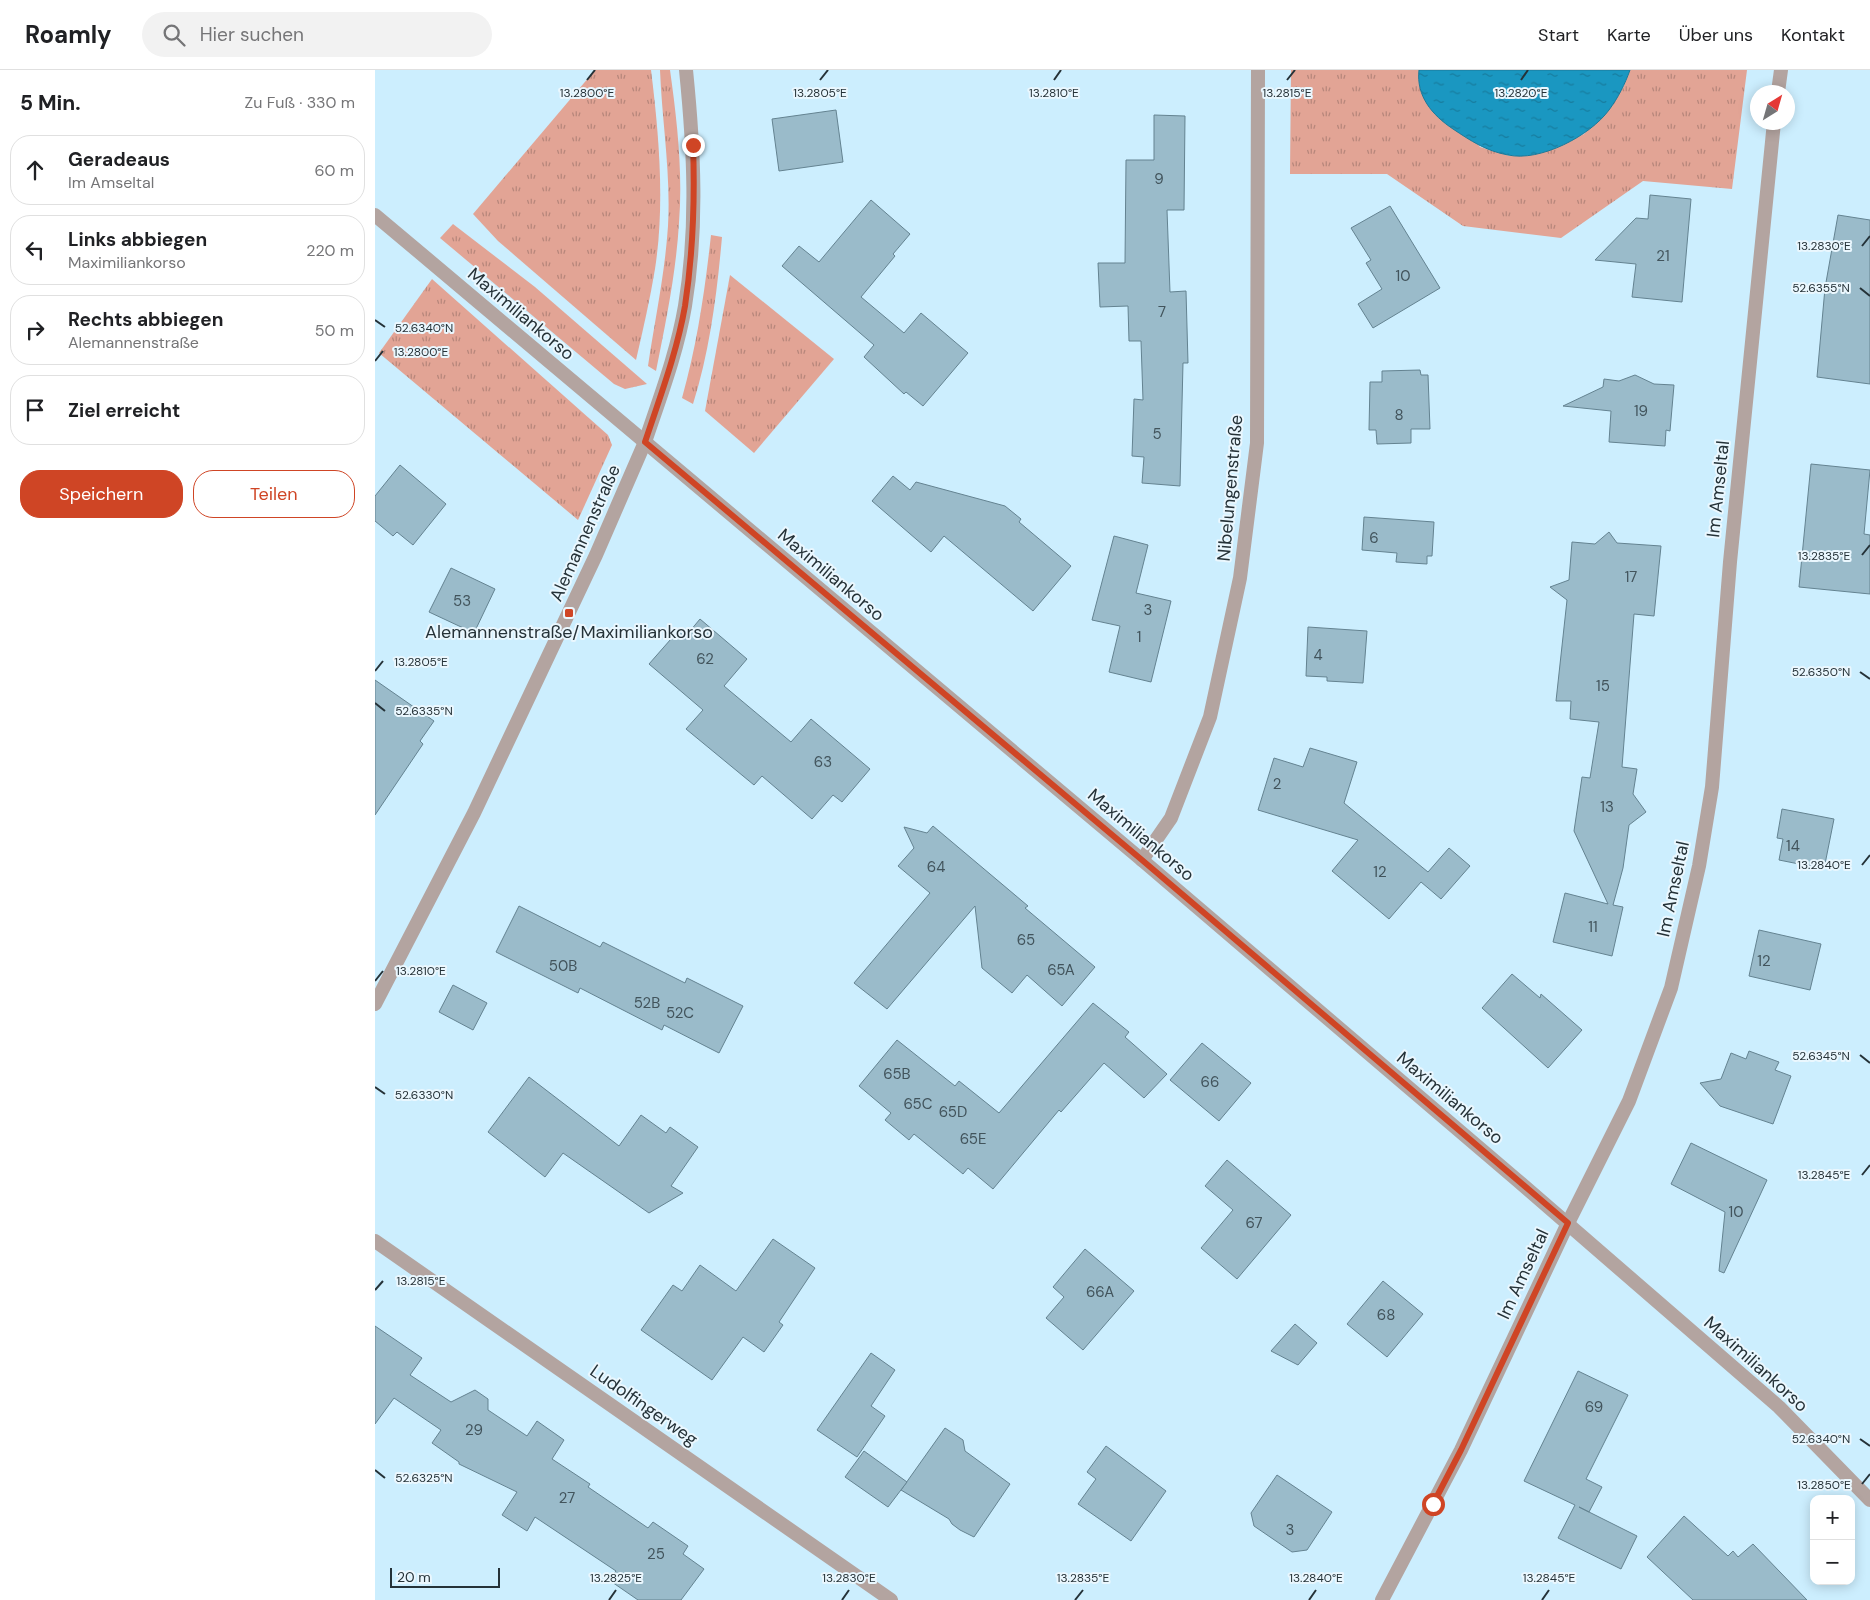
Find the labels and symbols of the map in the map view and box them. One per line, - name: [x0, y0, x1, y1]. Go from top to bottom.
- text: 13.2800°E: [560, 85, 614, 101]
- text: 13.2805°E: [793, 85, 847, 101]
- text: 13.2810°E: [1029, 85, 1079, 101]
- text: 13.2815°E: [1263, 85, 1312, 101]
- text: 13.2820°E: [1495, 85, 1548, 101]
- north arrow: [1750, 85, 1795, 130]
- route end: [682, 134, 705, 157]
- house number: 9: [1154, 169, 1164, 189]
- text: 13.2830°E: [1797, 238, 1851, 254]
- house number: 21: [1656, 246, 1670, 266]
- street label: Maximiliankorso: [463, 262, 579, 366]
- house number: 10: [1396, 266, 1410, 286]
- text: 52.6355°N: [1792, 280, 1850, 296]
- house number: 7: [1158, 302, 1166, 322]
- text: 52.6340°N: [395, 320, 453, 336]
- text: 13.2800°E: [394, 344, 448, 360]
- house number: 19: [1634, 401, 1648, 421]
- house number: 8: [1394, 405, 1404, 425]
- street label: Nibelungenstraße: [1212, 414, 1248, 562]
- house number: 5: [1152, 424, 1162, 444]
- street label: Im Amseltal: [1701, 439, 1735, 539]
- street label: Alemannenstraße: [544, 461, 626, 605]
- street label: Maximiliankorso: [773, 523, 889, 627]
- house number: 6: [1369, 528, 1379, 548]
- text: 13.2835°E: [1798, 548, 1850, 564]
- house number: 17: [1625, 567, 1637, 587]
- house number: 53: [453, 591, 471, 611]
- house number: 3: [1144, 600, 1152, 620]
- marker: Alemannenstraße/Maximiliankorso: [563, 607, 575, 619]
- place label: Alemannenstraße/Maximiliankorso: [425, 620, 713, 644]
- house number: 1: [1137, 627, 1141, 647]
- house number: 4: [1313, 645, 1323, 665]
- house number: 62: [696, 649, 714, 669]
- text: 13.2805°E: [394, 654, 448, 670]
- text: 52.6350°N: [1792, 664, 1850, 680]
- house number: 15: [1596, 676, 1610, 696]
- text: 52.6335°N: [395, 703, 453, 719]
- house number: 63: [814, 752, 832, 772]
- house number: 2: [1273, 774, 1281, 794]
- street label: Maximiliankorso: [1083, 783, 1199, 887]
- house number: 13: [1600, 797, 1614, 817]
- house number: 14: [1786, 836, 1800, 856]
- street label: Im Amseltal: [1651, 839, 1695, 939]
- house number: 64: [927, 857, 945, 877]
- text: 13.2840°E: [1797, 857, 1851, 873]
- house number: 12: [1373, 862, 1387, 882]
- house number: 11: [1588, 917, 1598, 937]
- house number: 65: [1017, 930, 1035, 950]
- house number: 12: [1757, 951, 1771, 971]
- house number: 50B: [549, 956, 577, 976]
- house number: 65A: [1047, 960, 1075, 980]
- text: 13.2810°E: [396, 963, 446, 979]
- house number: 52B: [634, 993, 660, 1013]
- house number: 52C: [666, 1003, 694, 1023]
- street label: Maximiliankorso: [1392, 1046, 1508, 1150]
- text: 52.6345°N: [1792, 1048, 1850, 1064]
- house number: 65B: [883, 1064, 911, 1084]
- house number: 66: [1201, 1072, 1219, 1092]
- text: 52.6330°N: [395, 1087, 453, 1103]
- house number: 65C: [903, 1094, 933, 1114]
- house number: 65D: [939, 1102, 967, 1122]
- house number: 65E: [960, 1129, 986, 1149]
- text: 13.2845°E: [1798, 1167, 1851, 1183]
- house number: 10: [1729, 1202, 1743, 1222]
- house number: 67: [1245, 1213, 1263, 1233]
- street label: Im Amseltal: [1492, 1225, 1554, 1323]
- text: 13.2815°E: [397, 1273, 446, 1289]
- house number: 66A: [1086, 1282, 1114, 1302]
- house number: 68: [1377, 1305, 1395, 1325]
- street label: Maximiliankorso: [1699, 1311, 1813, 1417]
- street label: Ludolfingerweg: [585, 1359, 703, 1451]
- house number: 69: [1585, 1397, 1603, 1417]
- house number: 29: [465, 1420, 483, 1440]
- text: 52.6340°N: [1792, 1431, 1850, 1447]
- text: 52.6325°N: [395, 1470, 453, 1486]
- text: 13.2850°E: [1797, 1477, 1851, 1493]
- house number: 27: [559, 1488, 575, 1508]
- route start: [1422, 1493, 1445, 1516]
- house number: 3: [1286, 1520, 1294, 1540]
- house number: 25: [647, 1544, 665, 1564]
- scale bar: [390, 1565, 500, 1588]
- text: 13.2825°E: [590, 1570, 642, 1586]
- text: 13.2830°E: [822, 1570, 876, 1586]
- text: 13.2835°E: [1057, 1570, 1109, 1586]
- text: 13.2840°E: [1289, 1570, 1343, 1586]
- text: 13.2845°E: [1523, 1570, 1576, 1586]

